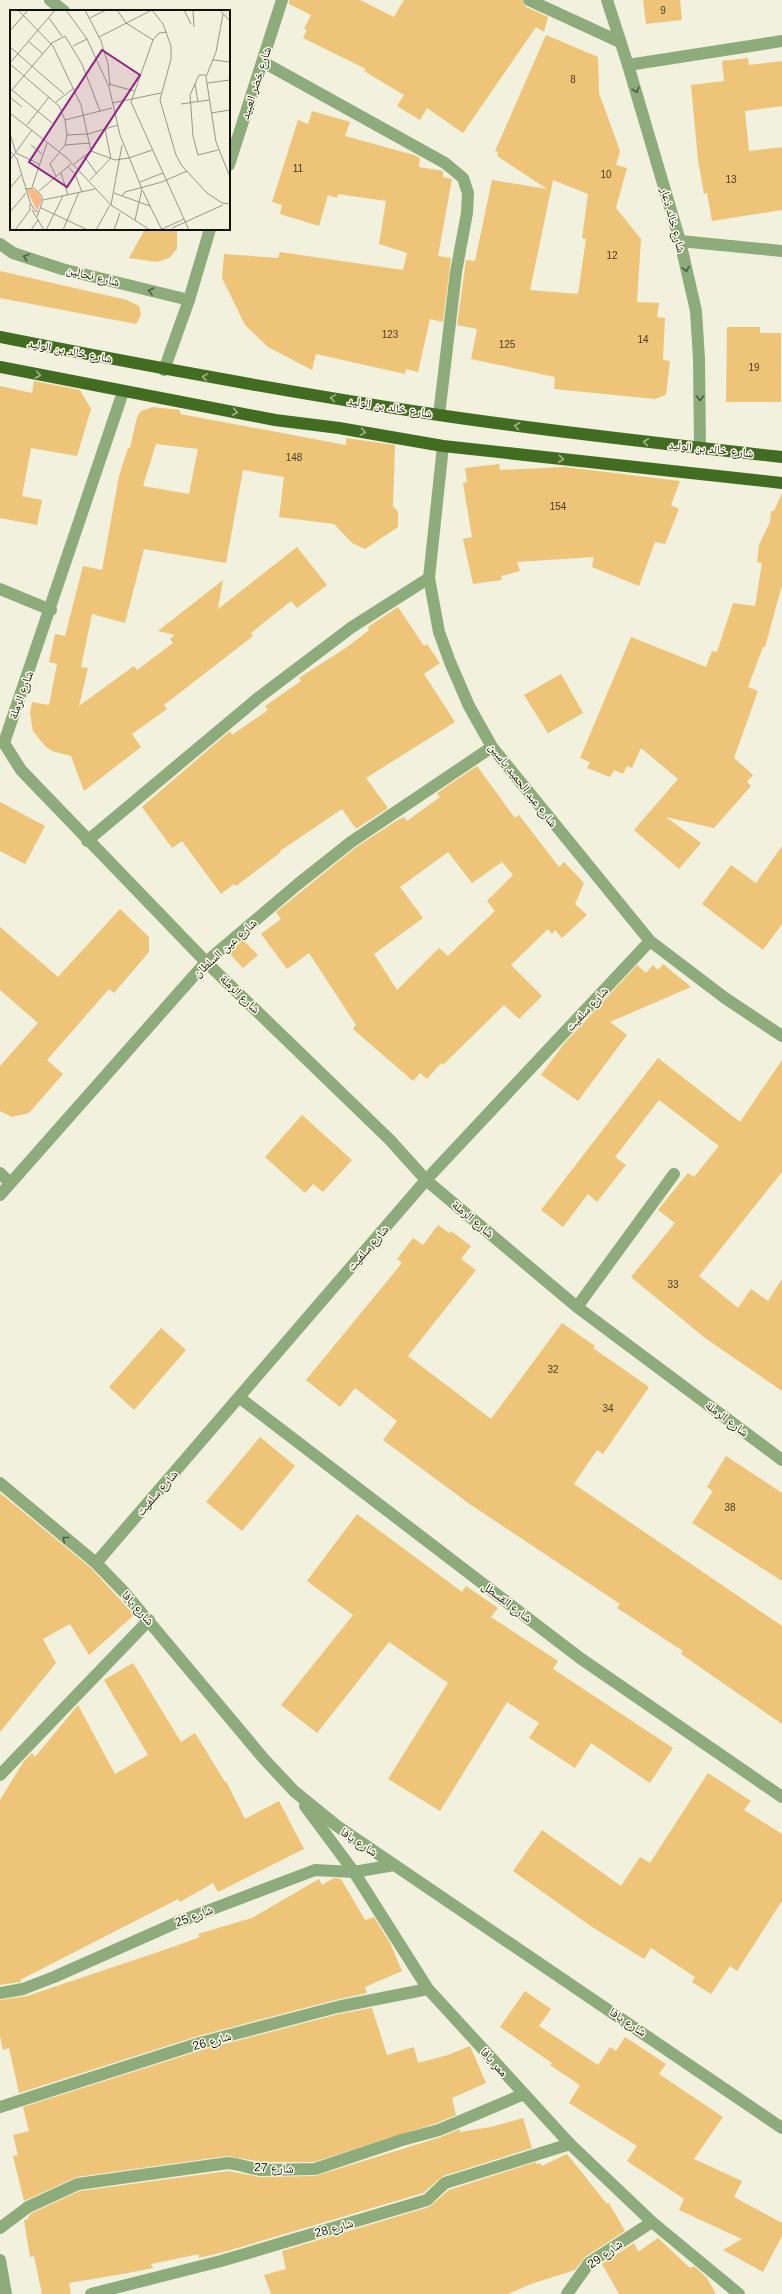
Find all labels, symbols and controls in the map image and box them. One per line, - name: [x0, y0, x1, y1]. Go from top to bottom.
- house number: 9: [660, 5, 666, 16]
- inset map: [10, 10, 230, 230]
- street label: شارع خضر العبيد: [238, 45, 275, 121]
- house number: 8: [570, 74, 576, 85]
- one-way arrow: [631, 87, 640, 94]
- house number: 11: [293, 163, 304, 174]
- house number: 10: [600, 169, 612, 180]
- house number: 13: [725, 174, 737, 185]
- street label: شارع خالد ذعار: [656, 185, 688, 255]
- house number: 12: [606, 250, 618, 261]
- one-way arrow: [22, 253, 29, 262]
- street label: شارع نحالين: [65, 263, 121, 290]
- one-way arrow: [682, 266, 690, 273]
- one-way arrow: [148, 287, 155, 296]
- house number: 123: [382, 329, 399, 340]
- house number: 14: [637, 334, 649, 345]
- street label: شارع خالد بن الوليد: [26, 336, 113, 367]
- house number: 125: [499, 339, 516, 350]
- house number: 19: [748, 362, 760, 373]
- one-way arrow: [35, 370, 41, 378]
- one-way arrow: [202, 373, 208, 382]
- street label: شارع خالد بن الوليد: [346, 393, 433, 422]
- one-way arrow: [330, 394, 336, 403]
- one-way arrow: [696, 395, 704, 401]
- one-way arrow: [232, 407, 238, 416]
- one-way arrow: [514, 422, 520, 431]
- one-way arrow: [360, 427, 366, 436]
- one-way arrow: [643, 438, 649, 447]
- street label: شارع خالد بن الوليد: [668, 438, 754, 461]
- house number: 148: [286, 452, 303, 463]
- one-way arrow: [558, 454, 564, 463]
- house number: 154: [550, 501, 567, 512]
- street label: شارع الرملة: [6, 669, 37, 721]
- street label: شارع عبد الحميد ياسين: [485, 740, 560, 831]
- street label: شارع عين السلطان: [190, 916, 260, 981]
- street label: شارع الرملة: [216, 972, 263, 1017]
- street label: شارع سلفيت: [563, 984, 612, 1035]
- street label: شارع الرملة: [449, 1197, 497, 1241]
- street label: شارع سلفيت: [344, 1222, 392, 1274]
- house number: 33: [667, 1279, 679, 1290]
- house number: 32: [547, 1364, 559, 1375]
- street label: شارع الرملة: [702, 1398, 751, 1441]
- house number: 34: [602, 1403, 614, 1414]
- street label: شارع سلفيت: [133, 1467, 181, 1519]
- house number: 38: [724, 1502, 736, 1513]
- one-way arrow: [63, 1536, 70, 1543]
- street label: شارع القسطل: [479, 1579, 535, 1626]
- street label: شارع يافا: [118, 1588, 157, 1629]
- street label: شارع يافا: [337, 1825, 380, 1860]
- street label: شارع 25: [173, 1902, 215, 1931]
- street label: شارع يافا: [606, 2005, 649, 2040]
- street label: شارع 26: [191, 2029, 233, 2054]
- street label: ممر يافا: [477, 2045, 511, 2079]
- street label: شارع 27: [254, 2160, 294, 2177]
- street label: شارع 28: [313, 2216, 355, 2241]
- street label: شارع 29: [585, 2237, 626, 2272]

